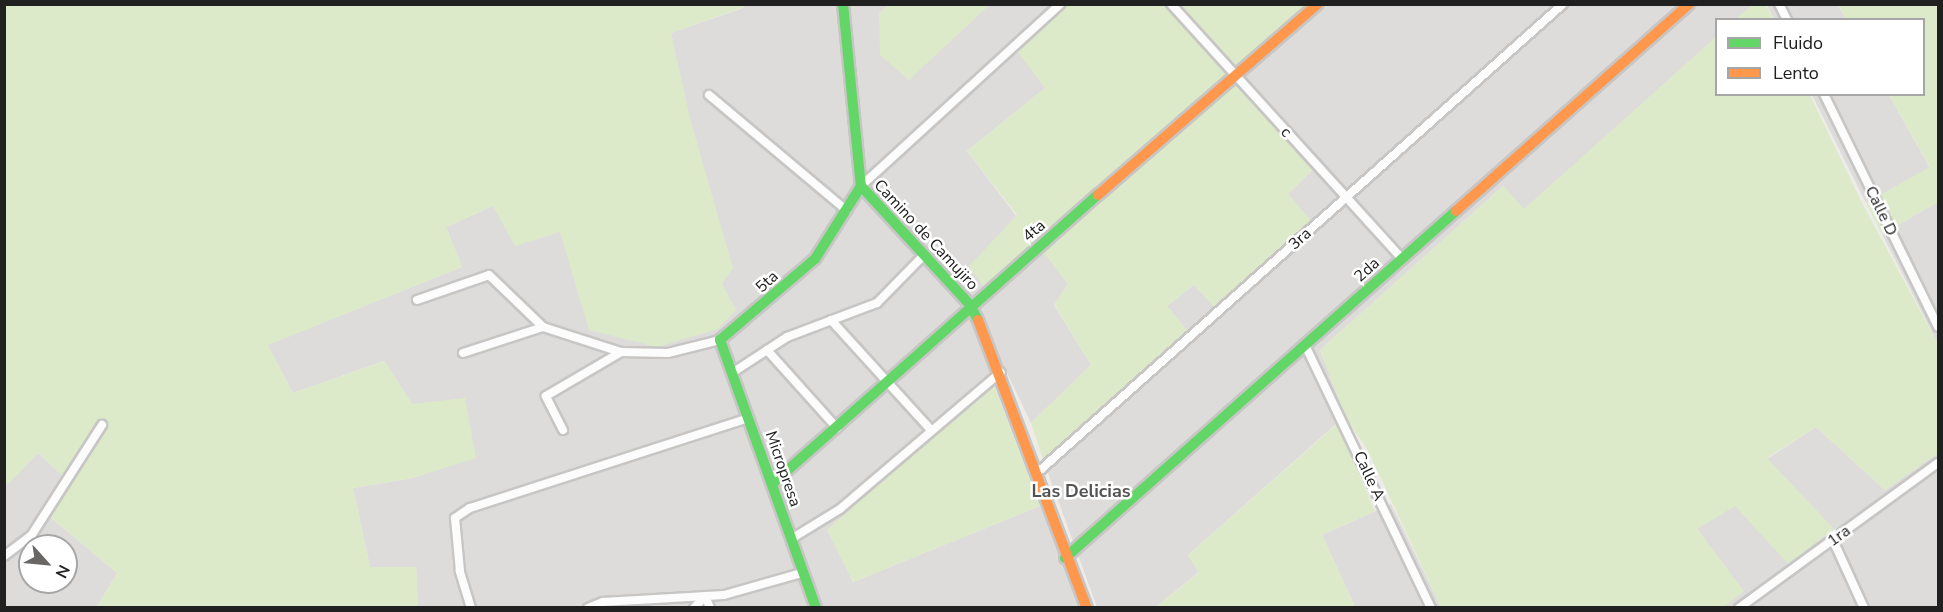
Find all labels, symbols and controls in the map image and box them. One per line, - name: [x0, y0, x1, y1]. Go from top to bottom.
- legend: [1715, 18, 1925, 96]
- text: Fluido: [1773, 31, 1823, 55]
- text: Lento: [1773, 61, 1819, 85]
- street label: c: [1276, 123, 1296, 141]
- street label: Camino de Camujiro: [870, 176, 982, 294]
- street label: Calle D: [1861, 183, 1901, 239]
- street label: 4ta: [1019, 216, 1049, 246]
- street label: 3ra: [1285, 224, 1315, 254]
- street label: 2da: [1350, 254, 1384, 286]
- street label: 5ta: [752, 267, 782, 297]
- street label: Micropresa: [761, 429, 805, 509]
- street label: Calle A: [1349, 448, 1389, 504]
- district label: Las Delicias: [1031, 480, 1131, 502]
- street label: 1ra: [1824, 521, 1854, 551]
- north arrow: [18, 534, 78, 594]
- text: N: [50, 561, 75, 582]

